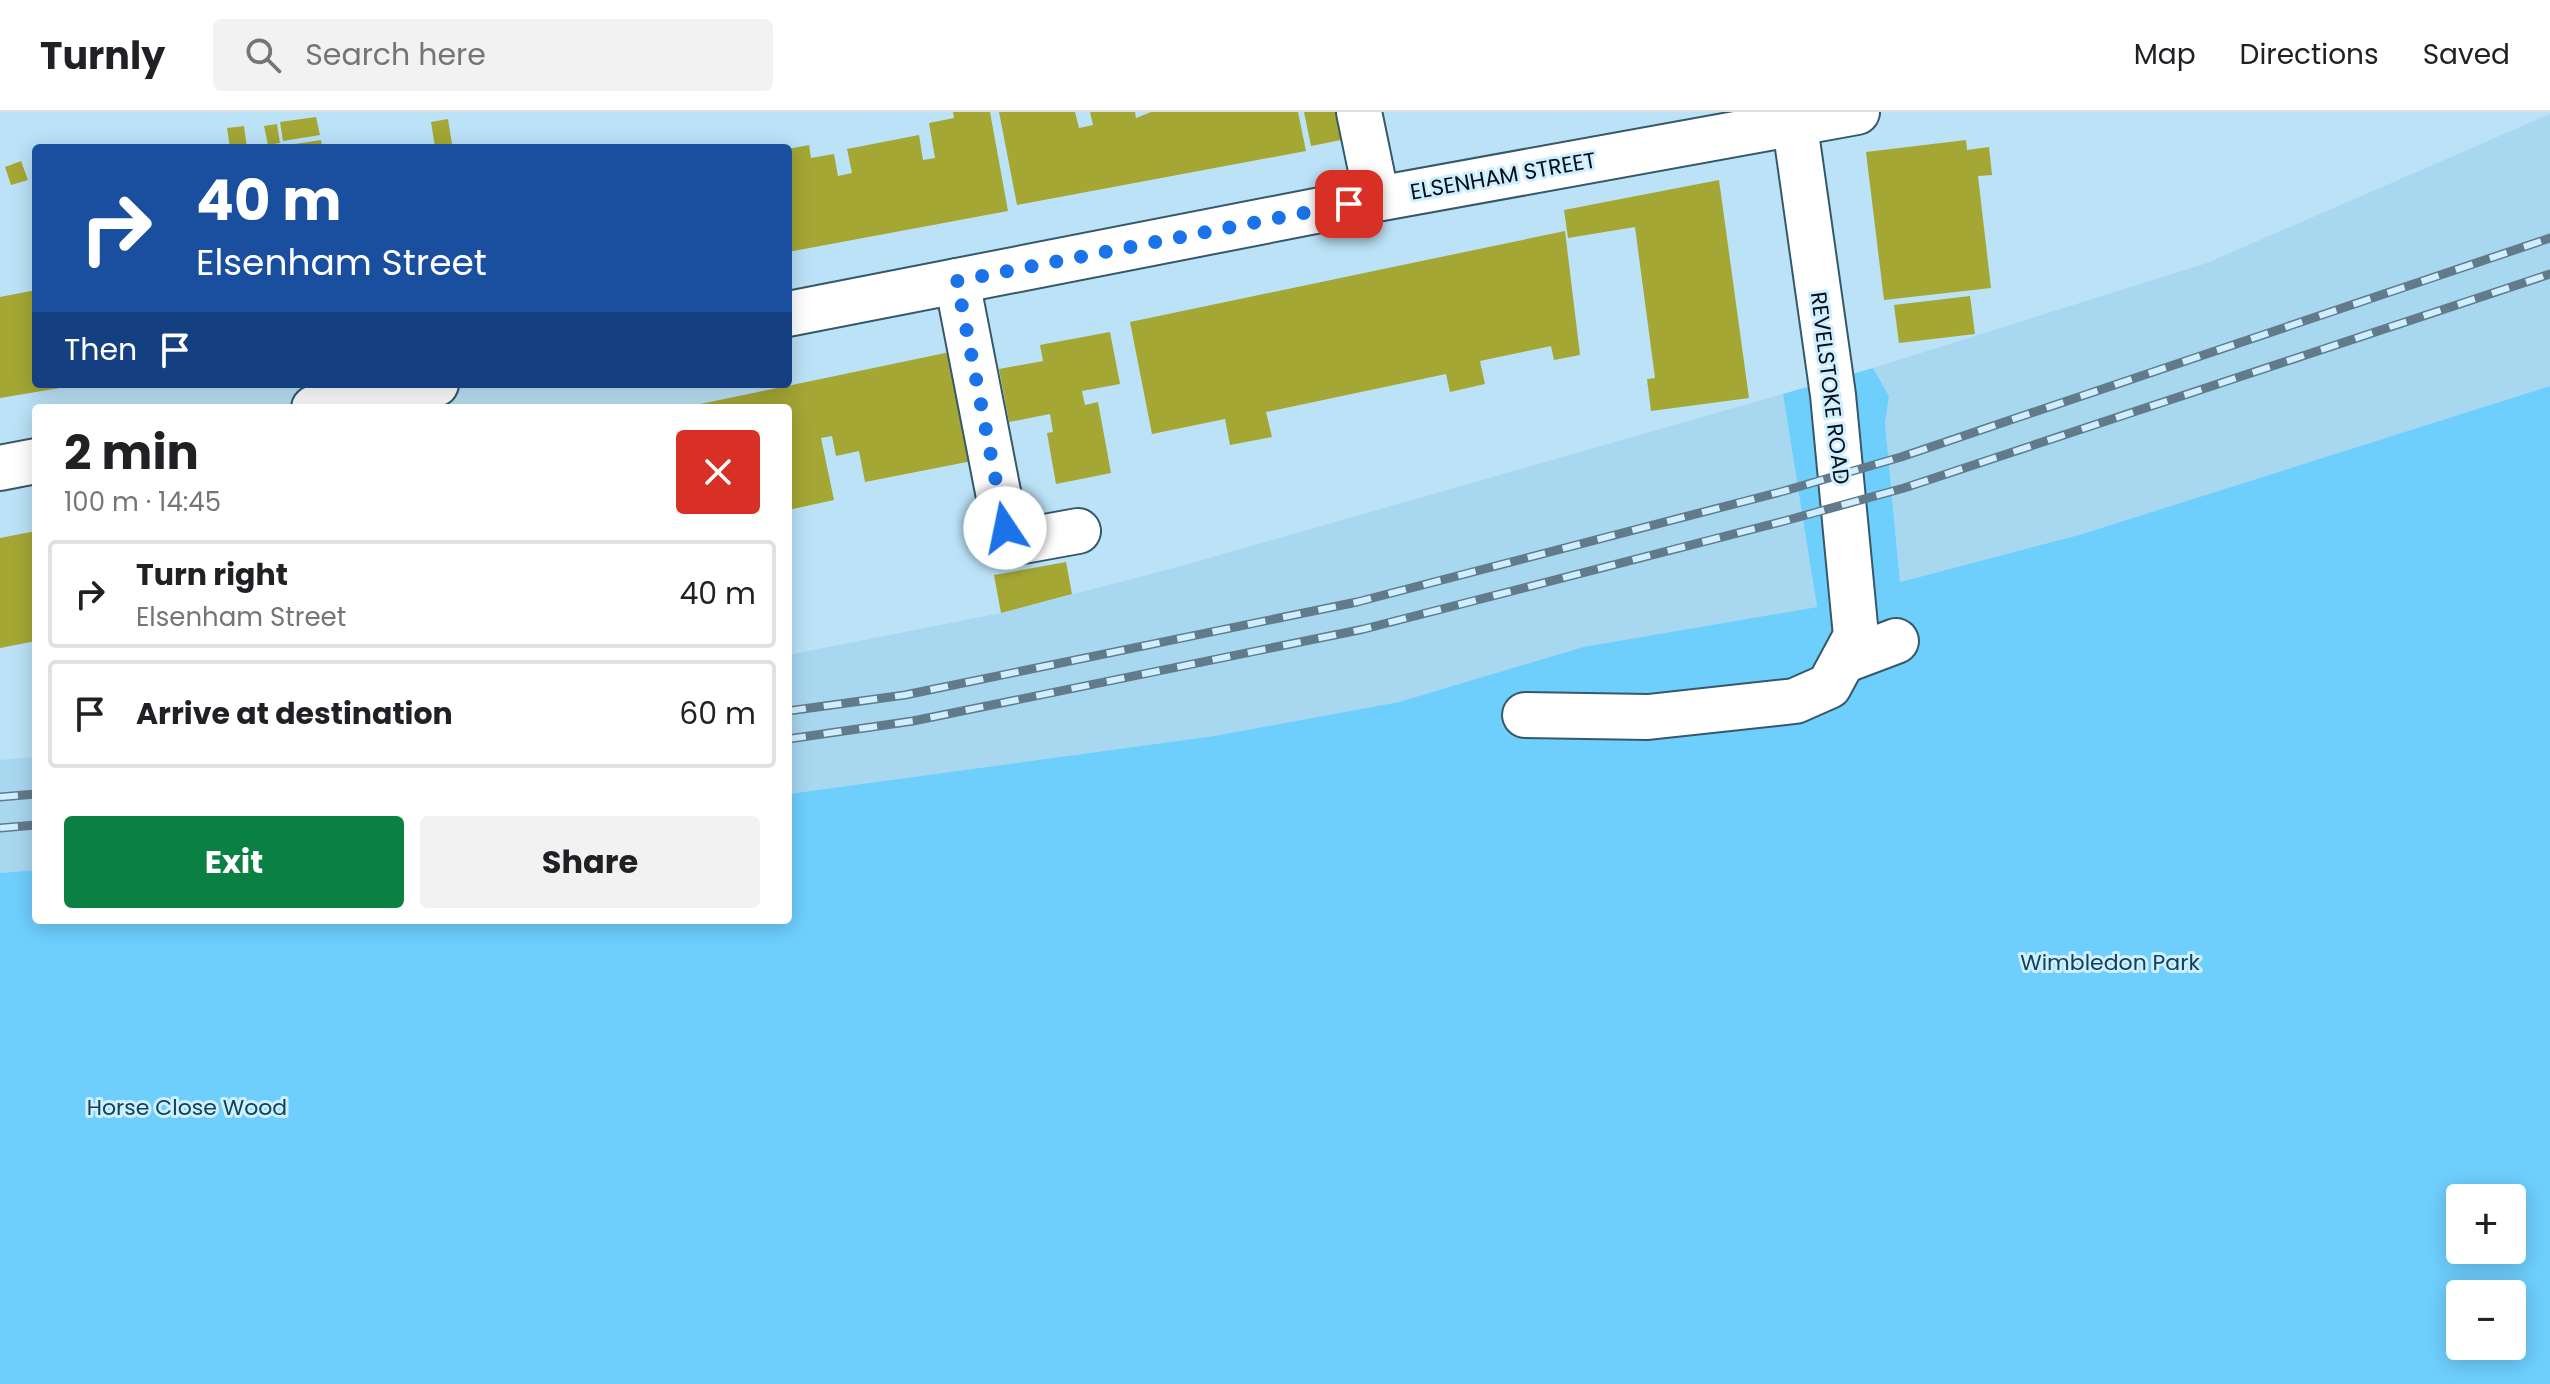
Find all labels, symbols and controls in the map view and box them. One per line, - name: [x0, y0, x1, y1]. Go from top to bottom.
- search box: [213, 19, 773, 91]
- text: Turnly: [40, 29, 165, 82]
- icon: search: [241, 33, 285, 77]
- text: Search here: [305, 33, 486, 76]
- text: Map: [2134, 35, 2196, 74]
- text: Directions: [2240, 35, 2379, 74]
- text: Saved: [2423, 35, 2510, 74]
- street label: ELSENHAM STREET: [1408, 144, 1598, 208]
- text: 40 m: [196, 161, 342, 240]
- pin: [1315, 170, 1383, 238]
- icon: right: [64, 176, 168, 280]
- icon: arrive: [1327, 182, 1371, 226]
- text: Elsenham Street: [196, 237, 487, 288]
- street label: REVELSTOKE ROAD: [1803, 290, 1857, 486]
- text: Then: [64, 328, 137, 371]
- icon: arrive: [153, 328, 197, 372]
- text: 2 min: [64, 419, 199, 486]
- button: close: [676, 430, 760, 514]
- text: 100 m · 14:45: [64, 484, 221, 520]
- position arrow: [963, 486, 1047, 570]
- text: Turn right: [136, 553, 288, 596]
- icon: right: [68, 572, 112, 616]
- text: 40 m: [679, 572, 756, 615]
- text: Elsenham Street: [136, 599, 346, 635]
- icon: arrive: [68, 692, 112, 736]
- text: Arrive at destination: [136, 692, 453, 735]
- text: 60 m: [679, 692, 756, 735]
- button: Exit: [64, 816, 404, 908]
- button: Share: [420, 816, 760, 908]
- park label: Wimbledon Park: [2020, 947, 2200, 978]
- park label: Horse Close Wood: [87, 1092, 287, 1123]
- map controls: [2446, 1184, 2526, 1360]
- button: +: [2446, 1184, 2526, 1264]
- button: −: [2446, 1280, 2526, 1360]

